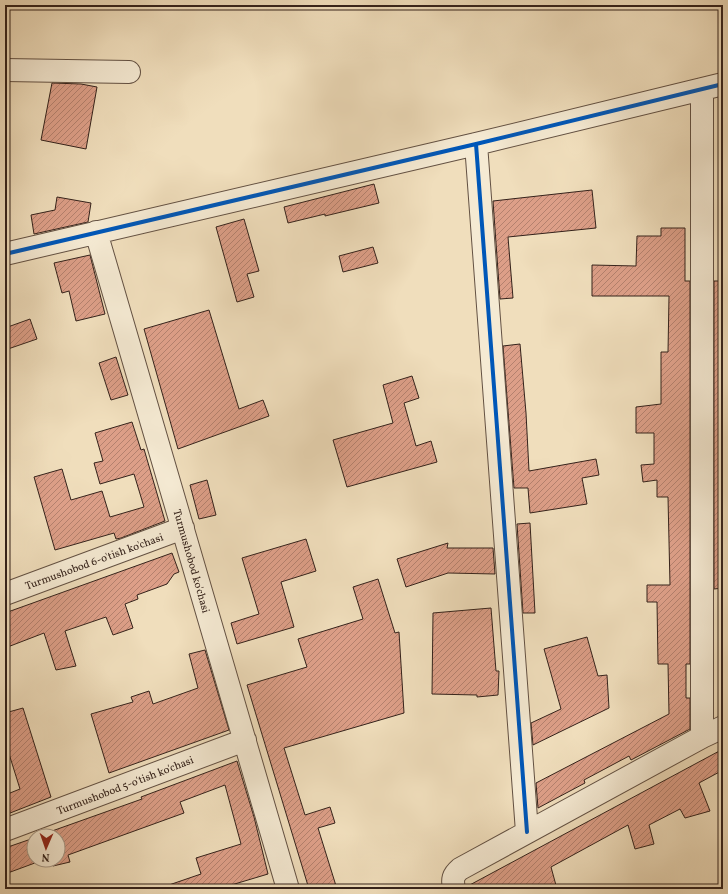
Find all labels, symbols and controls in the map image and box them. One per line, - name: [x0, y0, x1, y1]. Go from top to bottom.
- street label: Turmushobod ko'chasi: [169, 508, 213, 615]
- street label: Turmushobod 6-o'tish ko'chasi: [23, 530, 166, 594]
- street label: Turmushobod 5-o'tish ko'chasi: [55, 753, 196, 819]
- north arrow: [26, 828, 66, 868]
- text: N: [41, 849, 50, 864]

